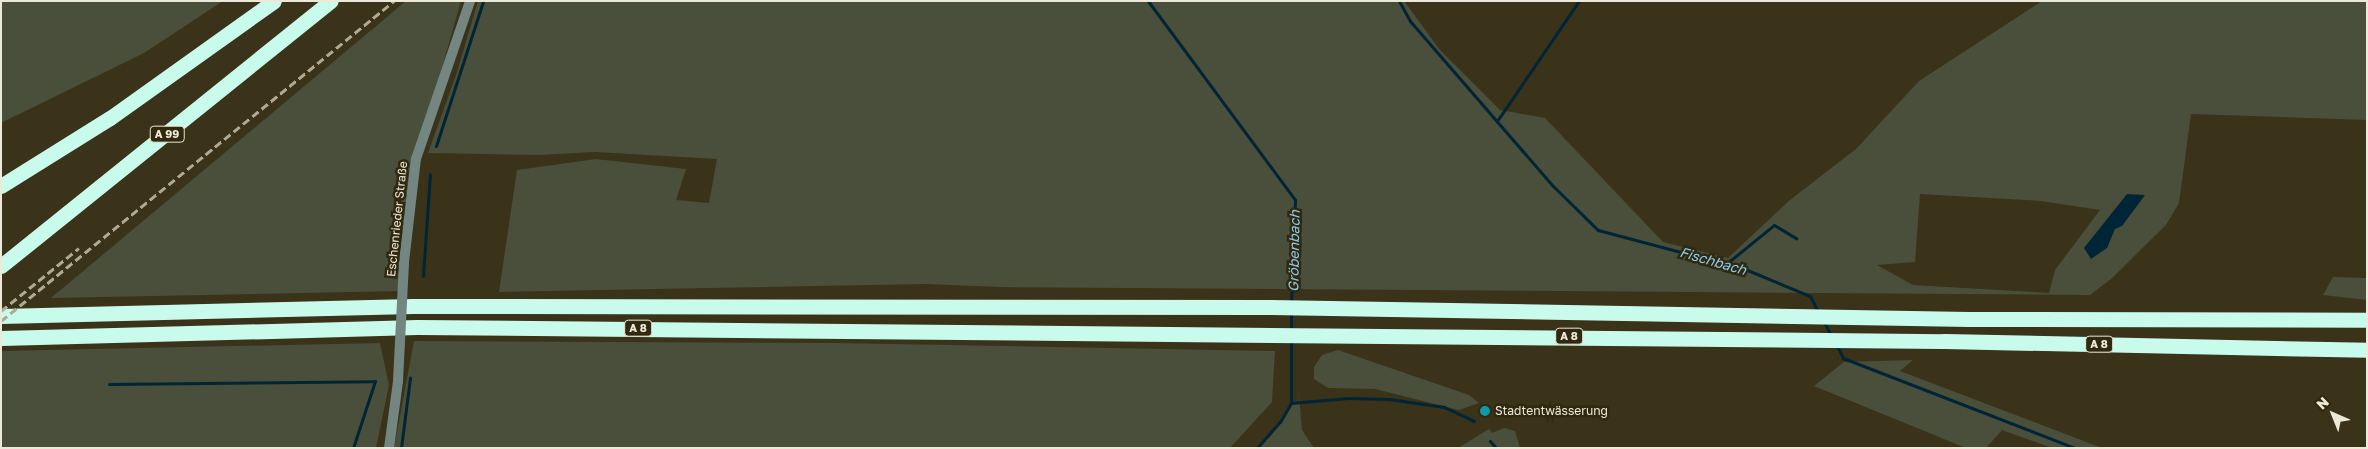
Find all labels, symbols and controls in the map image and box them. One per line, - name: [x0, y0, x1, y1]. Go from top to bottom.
- road number: A 99: [150, 126, 184, 142]
- street label: Eschenrieder Straße: [384, 160, 410, 278]
- water label: Gröbenbach: [1285, 210, 1303, 292]
- water label: Fischbach: [1678, 243, 1748, 279]
- road number: A 8: [623, 319, 653, 336]
- road number: A 8: [1554, 328, 1584, 344]
- road number: A 8: [2084, 336, 2114, 352]
- north arrow: [2308, 389, 2358, 439]
- text: N: [2312, 393, 2332, 413]
- place label: Stadtentwässerung: [1495, 404, 1608, 418]
- marker: Stadtentwässerung: [1479, 405, 1491, 417]

